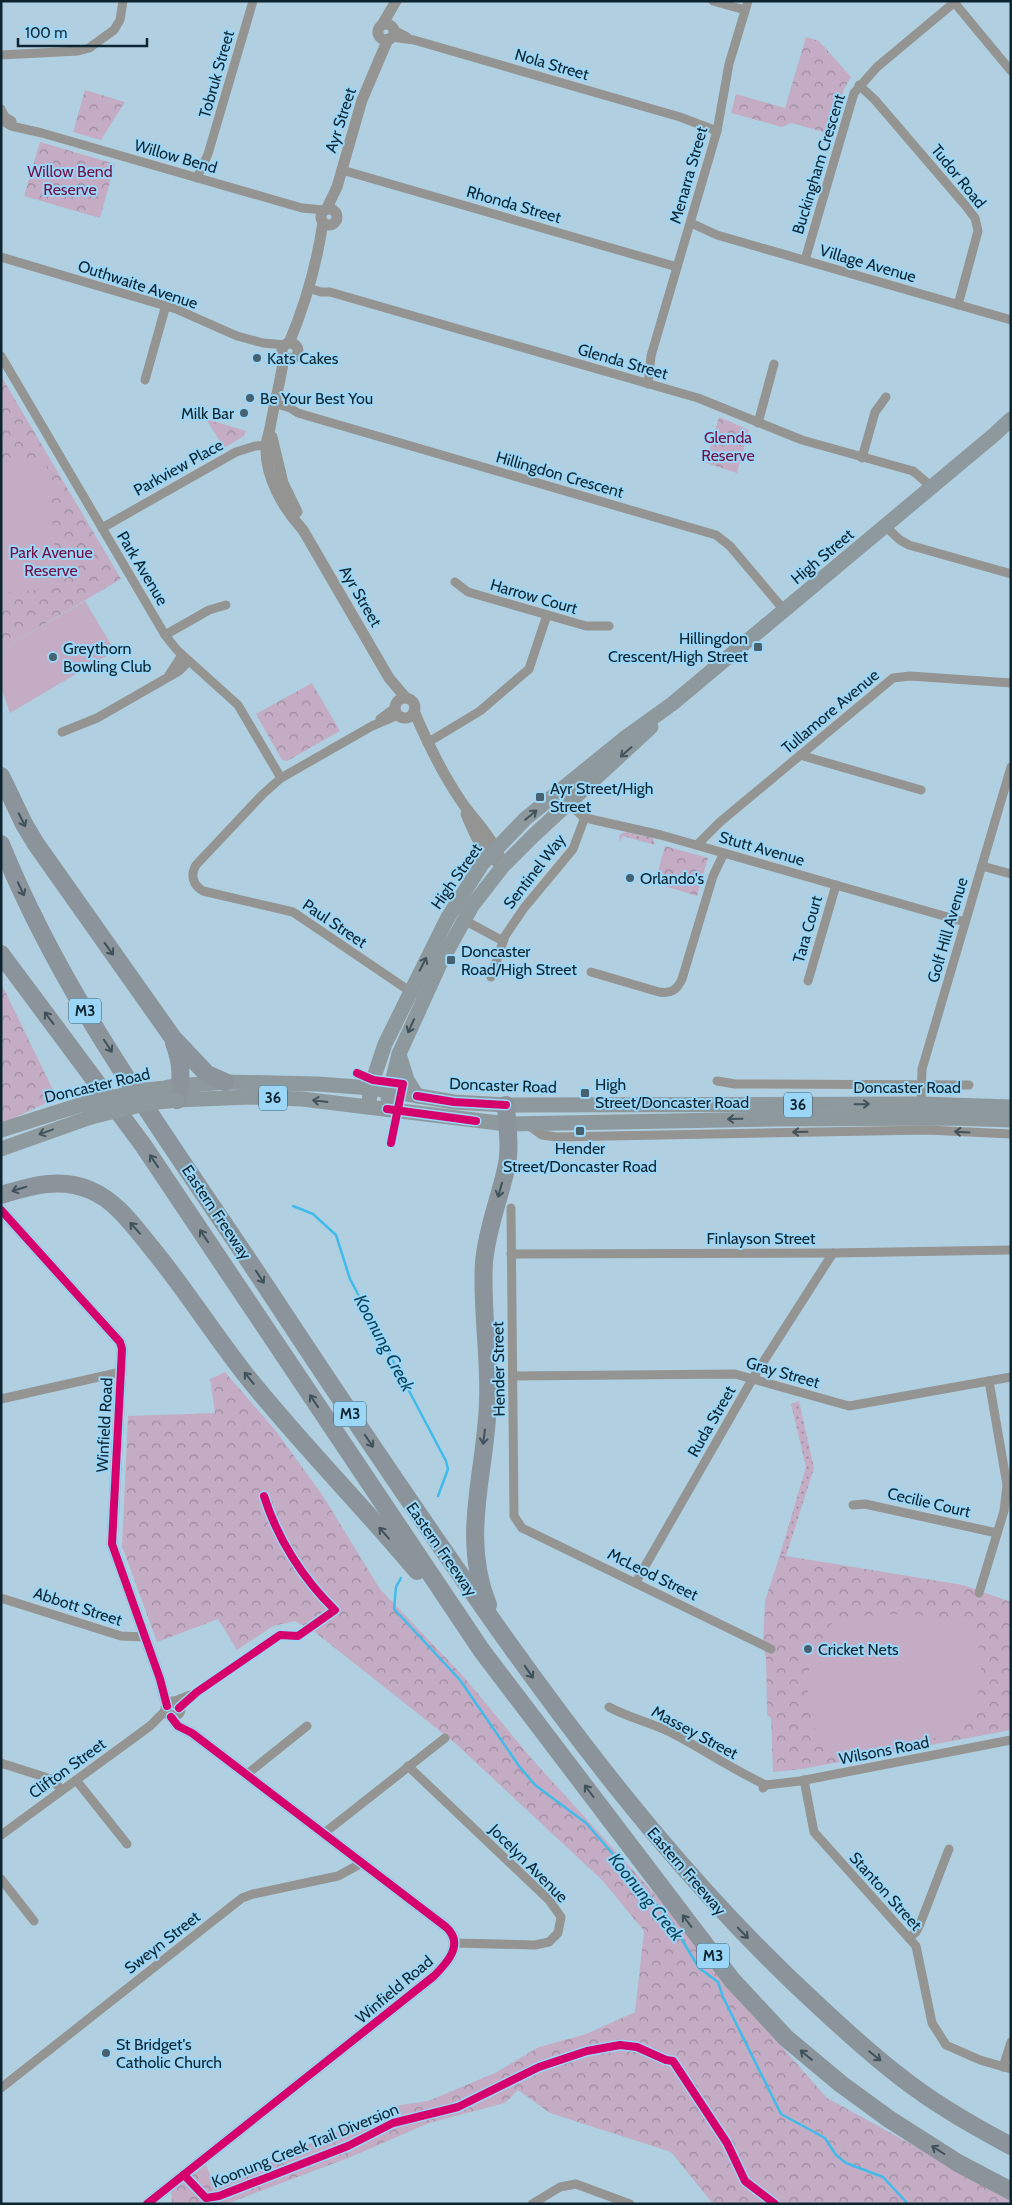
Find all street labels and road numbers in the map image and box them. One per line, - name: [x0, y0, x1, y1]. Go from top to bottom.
- street label: Tobruk Street: [195, 28, 238, 120]
- street label: Nola Street: [513, 45, 592, 84]
- street label: Ayr Street: [321, 85, 360, 155]
- street label: Buckingham Crescent: [788, 91, 849, 237]
- street label: Menarra Street: [666, 124, 712, 226]
- street label: Willow Bend: [132, 136, 220, 177]
- street label: Tudor Road: [927, 141, 990, 212]
- street label: Rhonda Street: [465, 182, 564, 227]
- street label: Village Avenue: [817, 241, 918, 286]
- street label: Outhwaite Avenue: [75, 256, 200, 313]
- street label: Glenda Street: [576, 340, 671, 384]
- street label: Parkview Place: [130, 435, 226, 500]
- street label: Hillingdon Crescent: [494, 447, 626, 502]
- street label: High Street: [787, 524, 858, 588]
- street label: Park Avenue: [113, 528, 172, 609]
- street label: Ayr Street: [336, 562, 386, 631]
- street label: Harrow Court: [488, 575, 580, 618]
- street label: Tullamore Avenue: [778, 665, 883, 758]
- street label: Stutt Avenue: [717, 827, 807, 870]
- street label: Sentinel Way: [499, 830, 569, 912]
- street label: High Street: [427, 839, 486, 913]
- street label: Golf Hill Avenue: [923, 875, 972, 985]
- street label: Tara Court: [789, 893, 826, 965]
- street label: Paul Street: [299, 895, 371, 952]
- road number: M3: [69, 998, 101, 1024]
- street label: Doncaster Road: [42, 1064, 152, 1107]
- street label: Doncaster Road: [449, 1074, 557, 1097]
- street label: Doncaster Road: [853, 1078, 961, 1097]
- road number: 36: [259, 1086, 287, 1110]
- road number: 36: [784, 1092, 812, 1118]
- street label: Eastern Freeway: [178, 1161, 255, 1263]
- street label: Finlayson Street: [707, 1229, 816, 1248]
- street label: Hender Street: [488, 1321, 509, 1417]
- street label: Gray Street: [744, 1353, 822, 1392]
- street label: Winfield Road: [93, 1377, 116, 1473]
- street label: Ruda Street: [683, 1382, 740, 1460]
- road number: M3: [334, 1402, 366, 1426]
- street label: Cecilie Court: [885, 1484, 973, 1521]
- street label: Eastern Freeway: [402, 1499, 481, 1600]
- street label: McLeod Street: [604, 1544, 702, 1605]
- street label: Abbott Street: [31, 1583, 125, 1630]
- street label: Massey Street: [648, 1702, 742, 1763]
- street label: Wilsons Road: [837, 1732, 931, 1769]
- street label: Clifton Street: [25, 1734, 110, 1803]
- street label: Jocelyn Avenue: [485, 1820, 572, 1906]
- street label: Eastern Freeway: [643, 1824, 730, 1919]
- street label: Stanton Street: [846, 1848, 926, 1935]
- street label: Sweyn Street: [121, 1907, 204, 1978]
- road number: M3: [697, 1944, 729, 1968]
- street label: Winfield Road: [352, 1952, 437, 2027]
- street label: Koonung Creek Trail Diversion: [209, 2099, 401, 2192]

